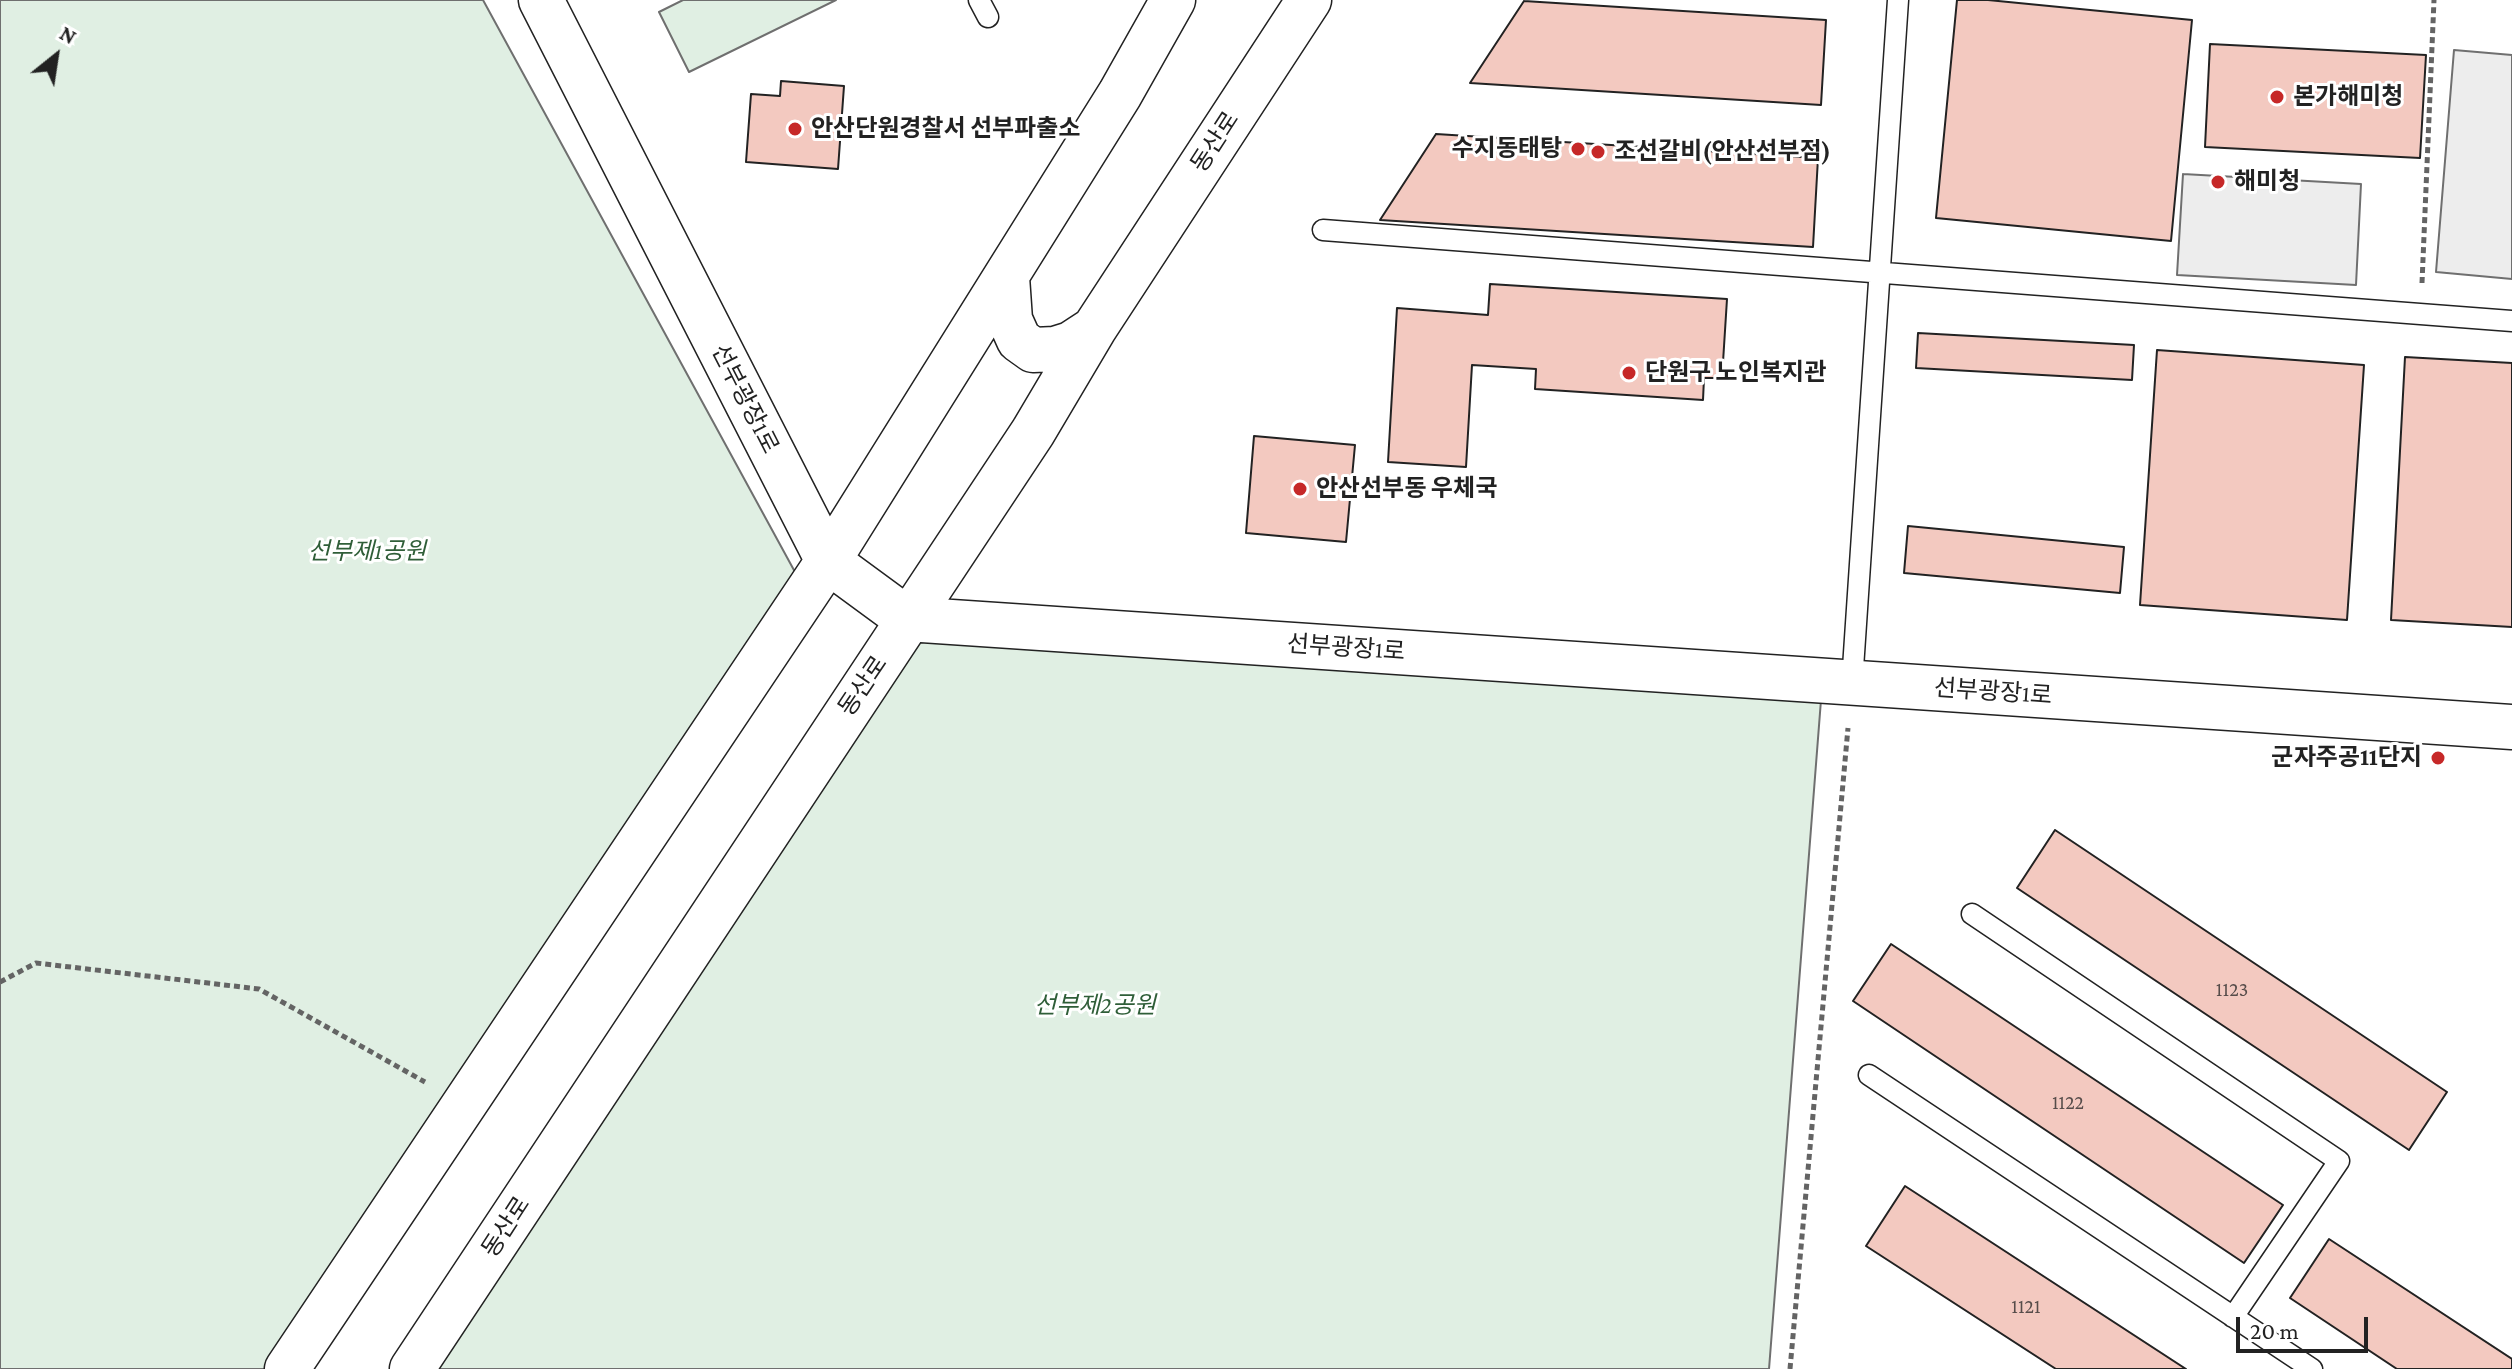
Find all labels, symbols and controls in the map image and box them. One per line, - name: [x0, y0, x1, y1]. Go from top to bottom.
- north arrow: [16, 16, 96, 96]
- text: N: [56, 20, 81, 49]
- place label: 본가해미청: [2293, 83, 2403, 111]
- marker: 본가해미청: [2268, 88, 2286, 106]
- street label: 동산로: [1185, 106, 1245, 178]
- place label: 안산단원경찰서 선부파출소: [811, 115, 1081, 143]
- marker: 안산단원경찰서 선부파출소: [786, 120, 804, 138]
- place label: 수지동태탕: [1452, 135, 1562, 163]
- place label: 조선갈비(안산선부점): [1614, 138, 1831, 166]
- marker: 수지동태탕: [1569, 140, 1587, 158]
- marker: 조선갈비(안산선부점): [1589, 143, 1607, 161]
- place label: 해미청: [2234, 168, 2300, 196]
- marker: 해미청: [2209, 173, 2227, 191]
- street label: 선부광장1로: [705, 340, 785, 458]
- place label: 단원구 노인복지관: [1645, 359, 1826, 387]
- marker: 단원구 노인복지관: [1620, 364, 1638, 382]
- place label: 안산선부동 우체국: [1316, 475, 1497, 503]
- marker: 안산선부동 우체국: [1291, 480, 1309, 498]
- park label: 선부제1공원: [308, 538, 426, 566]
- street label: 선부광장1로: [1286, 630, 1406, 666]
- street label: 동산로: [833, 650, 893, 722]
- street label: 선부광장1로: [1933, 674, 2053, 710]
- place label: 군자주공11단지: [2272, 744, 2422, 772]
- marker: 군자주공11단지: [2429, 749, 2447, 767]
- house number: 1123: [2216, 978, 2248, 1002]
- park label: 선부제2공원: [1034, 992, 1156, 1020]
- house number: 1122: [2052, 1091, 2084, 1115]
- street label: 동산로: [476, 1191, 536, 1263]
- house number: 1121: [2011, 1295, 2041, 1319]
- scale bar: [2240, 1301, 2372, 1351]
- text: 20 m: [2250, 1317, 2299, 1344]

